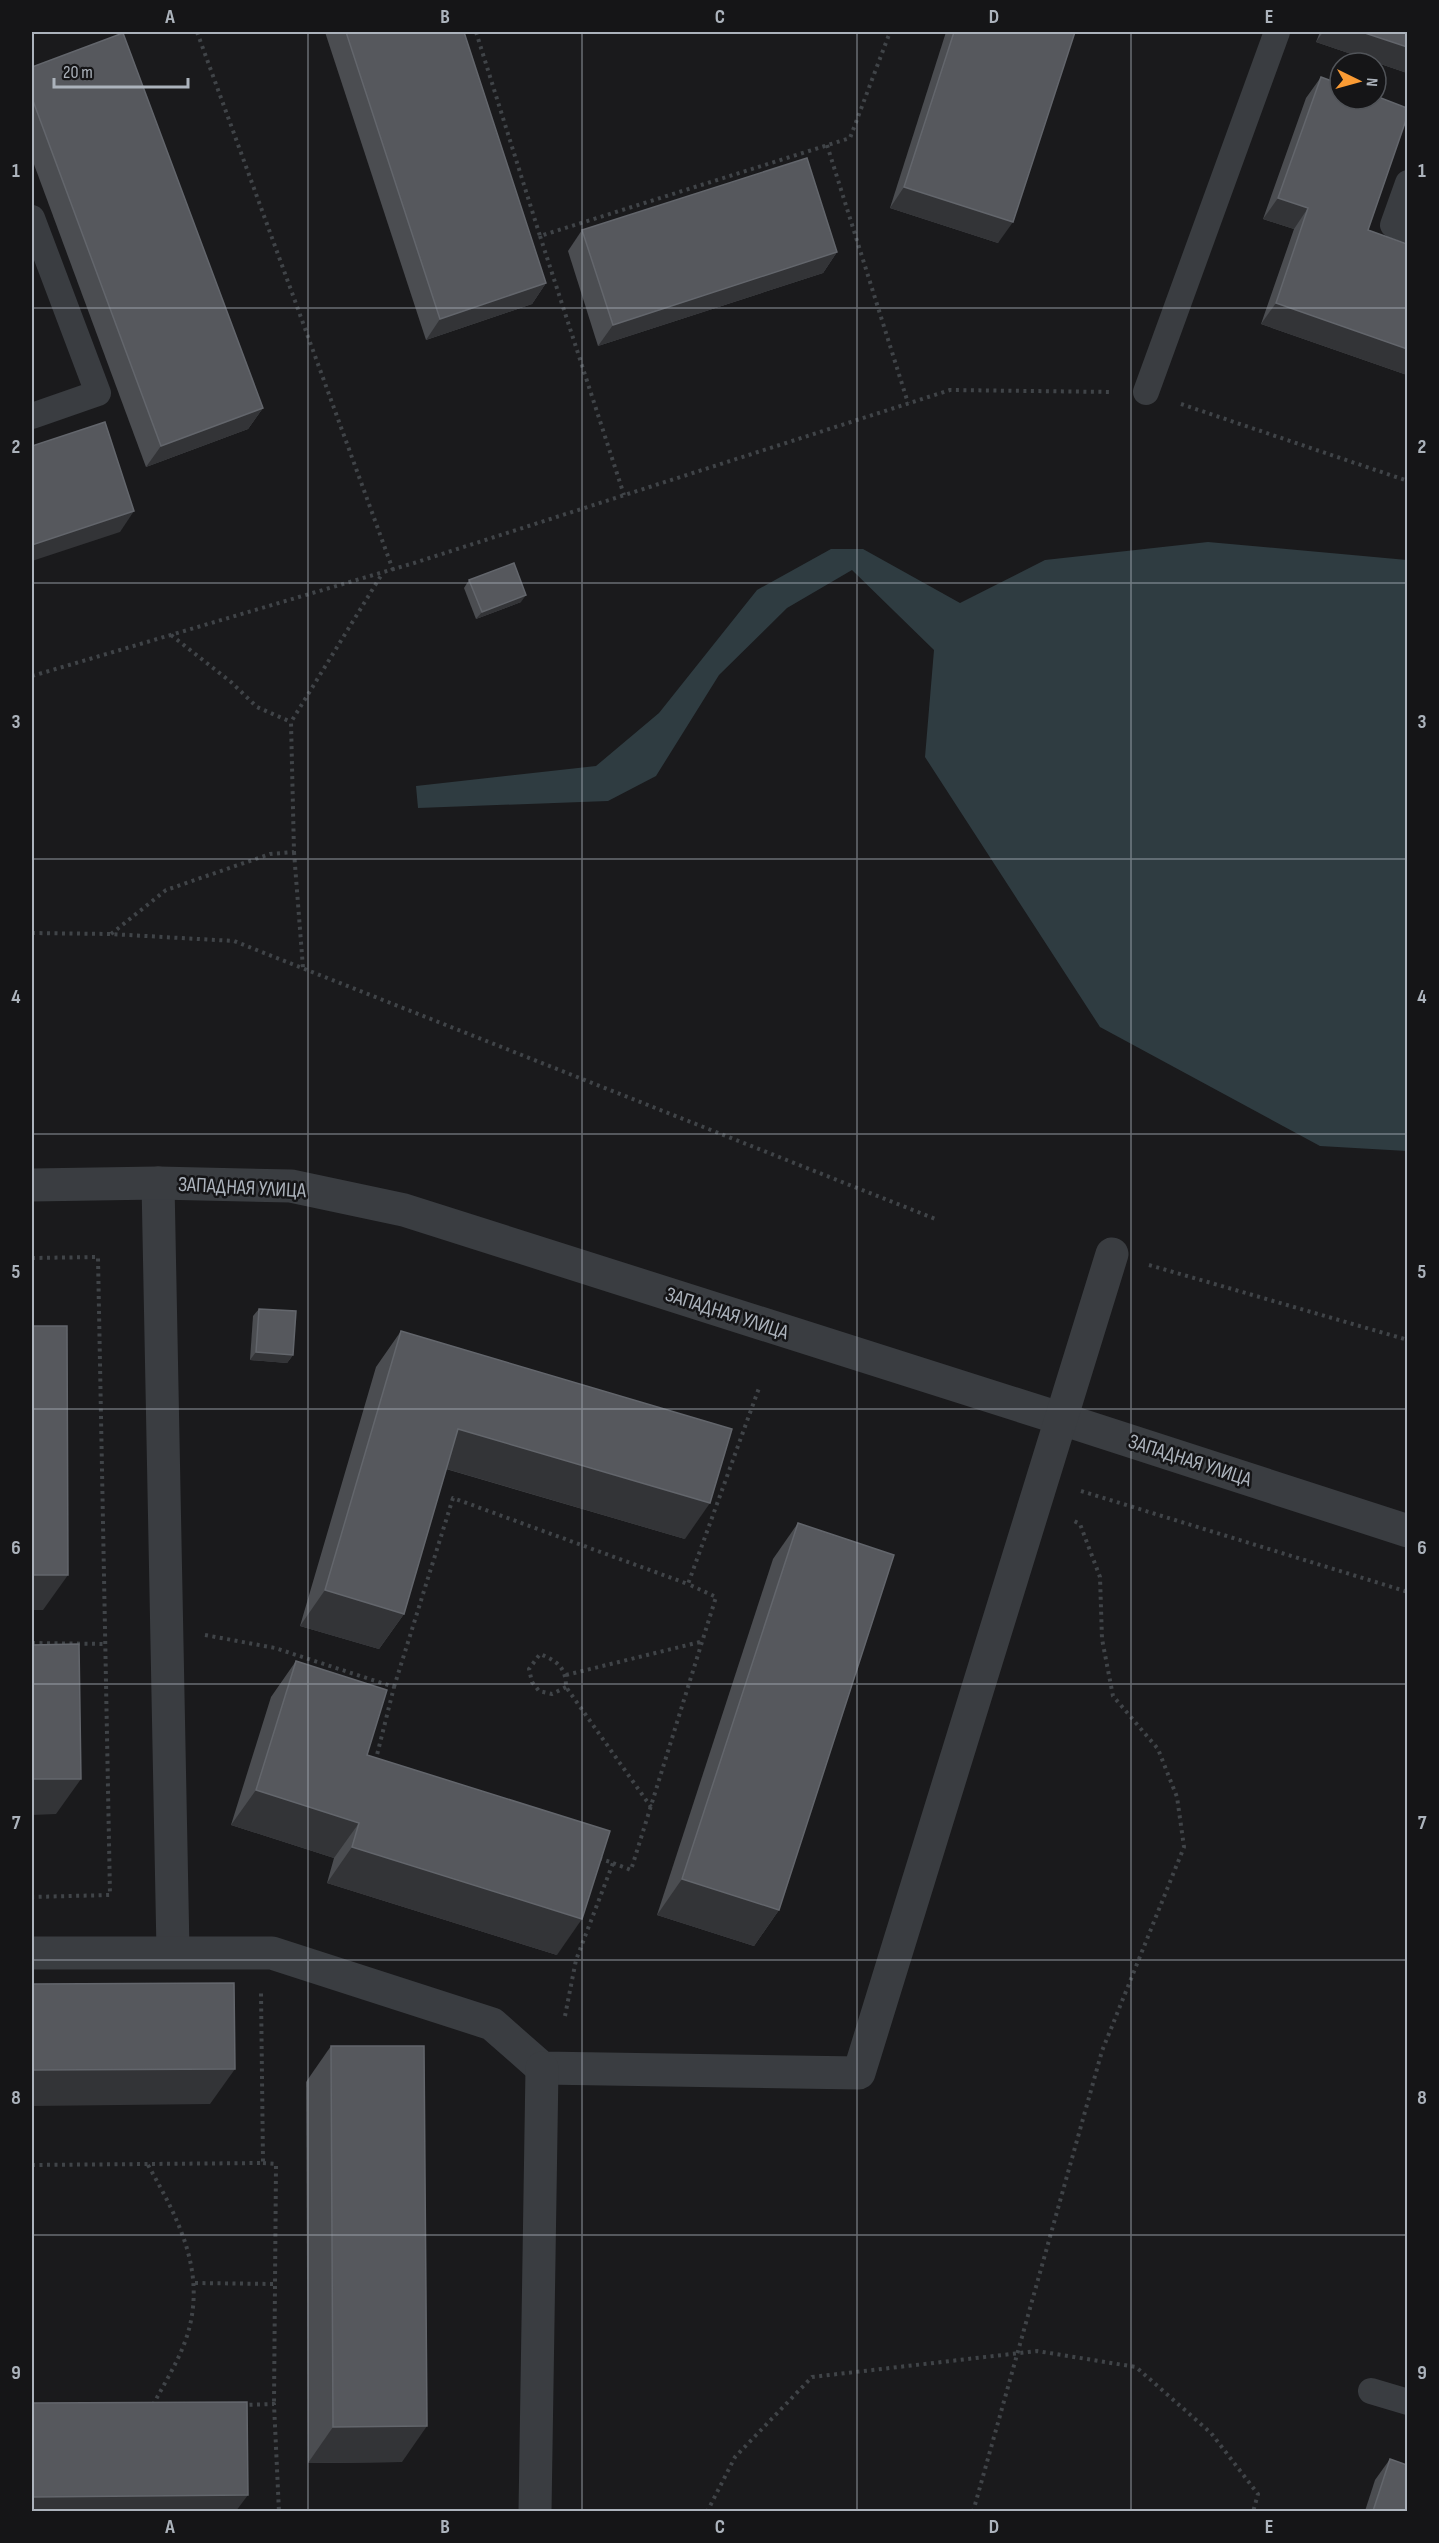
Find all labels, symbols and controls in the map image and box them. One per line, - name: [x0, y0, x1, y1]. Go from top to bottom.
- text: A: [164, 5, 175, 29]
- text: B: [440, 5, 450, 29]
- text: C: [715, 5, 725, 29]
- text: D: [989, 5, 999, 29]
- text: E: [1265, 5, 1273, 29]
- scale bar: [54, 51, 188, 89]
- north arrow: [1328, 51, 1388, 111]
- text: 20 m: [63, 62, 93, 83]
- text: N: [1362, 77, 1381, 87]
- text: 1: [12, 159, 20, 183]
- text: 1: [1418, 159, 1426, 183]
- text: 2: [12, 435, 20, 459]
- text: 2: [1418, 435, 1426, 459]
- text: 3: [12, 710, 21, 734]
- text: 3: [1418, 710, 1427, 734]
- text: 4: [11, 985, 21, 1009]
- text: 4: [1417, 985, 1427, 1009]
- street label: ЗАПАДНАЯ УЛИЦА: [177, 1172, 308, 1203]
- text: 5: [12, 1260, 21, 1284]
- text: 5: [1418, 1260, 1427, 1284]
- street label: ЗАПАДНАЯ УЛИЦА: [662, 1282, 793, 1345]
- street label: ЗАПАДНАЯ УЛИЦА: [1125, 1429, 1256, 1492]
- text: 6: [11, 1536, 21, 1560]
- text: 6: [1417, 1536, 1427, 1560]
- text: 7: [12, 1811, 21, 1835]
- text: 7: [1418, 1811, 1427, 1835]
- text: 8: [11, 2086, 21, 2110]
- text: 8: [1417, 2086, 1427, 2110]
- text: 9: [11, 2361, 21, 2385]
- text: 9: [1417, 2361, 1427, 2385]
- text: A: [164, 2515, 175, 2539]
- text: B: [440, 2515, 450, 2539]
- text: C: [715, 2515, 725, 2539]
- text: D: [989, 2515, 999, 2539]
- text: E: [1265, 2515, 1273, 2539]

